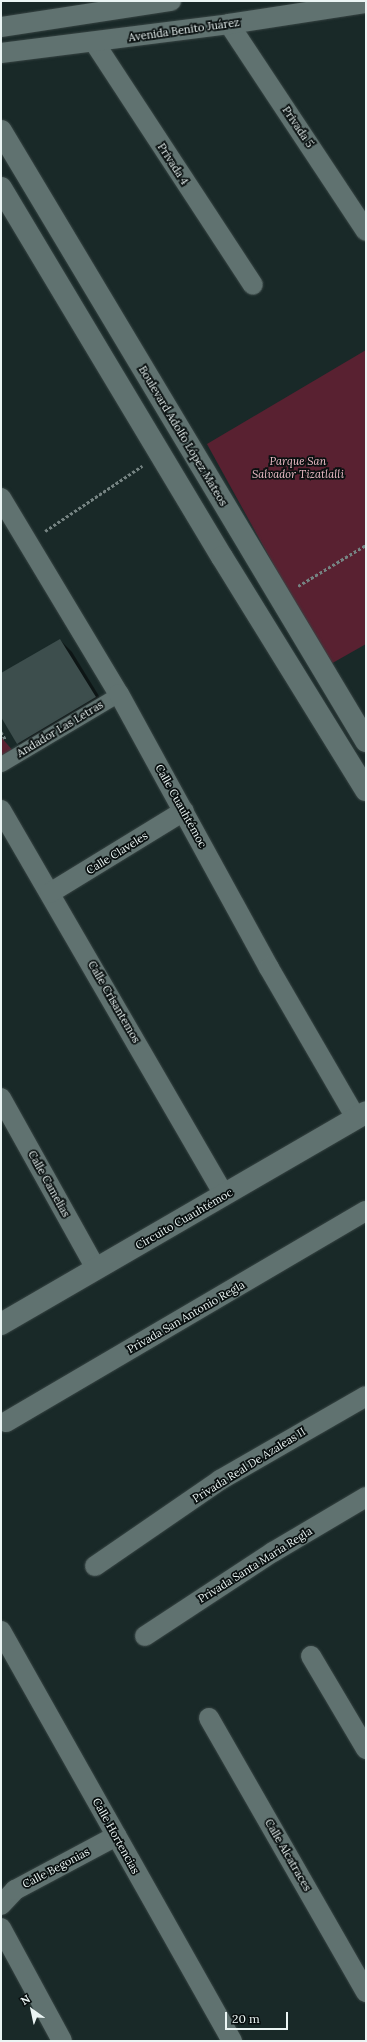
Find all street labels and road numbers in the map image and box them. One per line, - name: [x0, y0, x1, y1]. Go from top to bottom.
- street label: Avenida Benito Juárez: [128, 16, 240, 44]
- street label: Privada 5: [279, 104, 317, 150]
- street label: Privada 4: [155, 141, 191, 187]
- street label: Boulevard Adolfo López Mateos: [136, 364, 230, 508]
- street label: Andador Las Letras: [14, 698, 106, 760]
- street label: Calle Cuauhtémoc: [153, 762, 209, 850]
- street label: Calle Claveles: [84, 829, 150, 877]
- street label: Calle Crisantemos: [85, 959, 143, 1045]
- street label: Calle Camelias: [25, 1148, 73, 1220]
- street label: Circuito Cuauhtémoc: [133, 1186, 235, 1252]
- street label: Privada San Antonio Regla: [125, 1278, 247, 1356]
- street label: Privada Real De Azaleas II: [190, 1425, 308, 1505]
- street label: Privada Santa María Regla: [195, 1524, 315, 1606]
- street label: Calle Hortencias: [90, 1796, 142, 1876]
- street label: Calle Alcatraces: [262, 1817, 314, 1893]
- street label: Calle Begonias: [20, 1845, 92, 1891]

